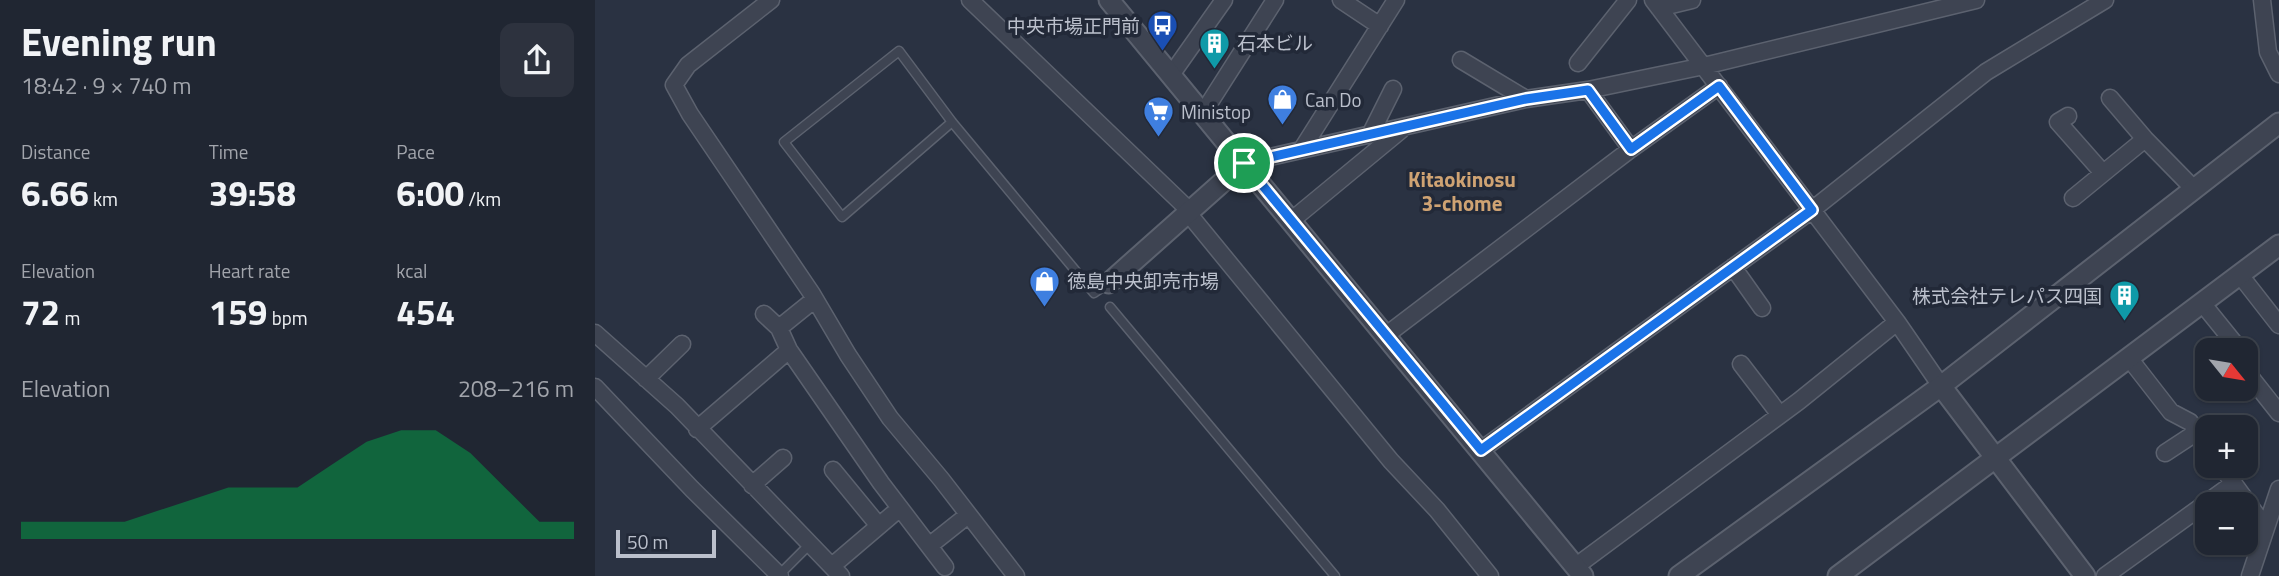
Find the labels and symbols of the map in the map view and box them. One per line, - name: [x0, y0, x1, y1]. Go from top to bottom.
- bus stop icon: 中央市場正門前: [1146, 9, 1180, 53]
- place label: 中央市場正門前: [1007, 11, 1140, 40]
- building icon: 石本ビル: [1197, 26, 1231, 70]
- place label: 石本ビル: [1237, 28, 1313, 57]
- shop icon: Can Do: [1265, 83, 1299, 127]
- place label: Can Do: [1305, 85, 1362, 114]
- supermarket icon: Ministop: [1141, 95, 1175, 139]
- place label: Ministop: [1181, 97, 1251, 126]
- pin: [1214, 133, 1274, 193]
- district label: Kitaokinosu 3-chome: [1408, 163, 1516, 219]
- shop icon: 徳島中央卸売市場: [1027, 264, 1061, 308]
- place label: 徳島中央卸売市場: [1067, 266, 1219, 295]
- building icon: 株式会社テレパス四国: [2108, 279, 2142, 323]
- place label: 株式会社テレパス四国: [1912, 281, 2102, 310]
- north arrow: [2195, 338, 2257, 401]
- scale bar: [616, 527, 716, 559]

